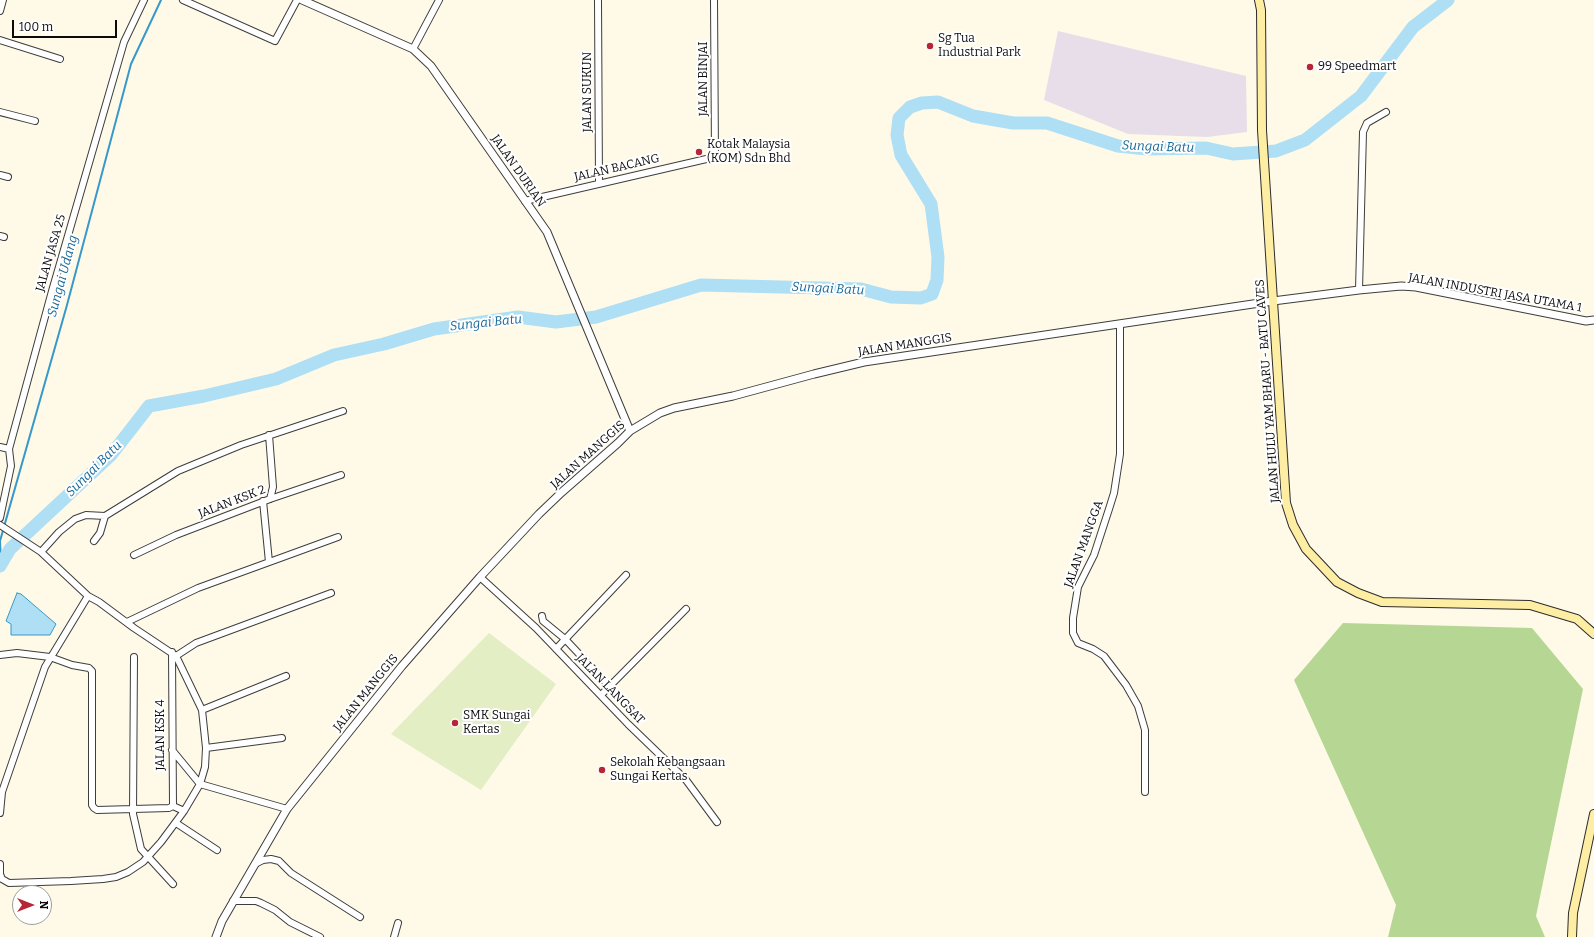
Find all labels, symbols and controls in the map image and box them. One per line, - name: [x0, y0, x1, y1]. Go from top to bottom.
- scale bar: [14, 12, 119, 38]
- text: 100 m: [19, 20, 53, 34]
- place label: Sg Tua Industrial Park: [938, 32, 1021, 60]
- marker: Sg Tua Industrial Park: [925, 41, 935, 51]
- street label: JALAN BINJAI: [697, 42, 711, 116]
- street label: JALAN SUKUN: [581, 52, 595, 132]
- place label: 99 Speedmart: [1318, 60, 1396, 74]
- marker: 99 Speedmart: [1305, 62, 1315, 72]
- street label: JALAN DURIAN: [488, 132, 548, 210]
- place label: Kotak Malaysia (KOM) Sdn Bhd: [707, 138, 791, 166]
- water label: Sungai Batu: [1121, 138, 1195, 156]
- marker: Kotak Malaysia (KOM) Sdn Bhd: [694, 147, 704, 157]
- street label: JALAN BACANG: [573, 151, 661, 185]
- street label: JALAN JASA 25: [33, 213, 69, 293]
- water label: Sungai Udang: [45, 233, 81, 319]
- street label: JALAN INDUSTRI JASA UTAMA 1: [1407, 271, 1583, 315]
- water label: Sungai Batu: [791, 279, 865, 299]
- street label: JALAN HULU YAM BHARU - BATU CAVES: [1253, 279, 1283, 503]
- water label: Sungai Batu: [449, 311, 523, 335]
- street label: JALAN MANGGIS: [857, 330, 953, 360]
- street label: JALAN MANGGIS: [548, 418, 628, 492]
- water label: Sungai Batu: [63, 438, 125, 500]
- street label: JALAN KSK 2: [196, 483, 268, 521]
- street label: JALAN MANGGA: [1061, 498, 1107, 590]
- street label: JALAN LANGSAT: [573, 651, 647, 727]
- street label: JALAN MANGGIS: [331, 652, 401, 734]
- street label: JALAN KSK 4: [154, 699, 168, 771]
- place label: SMK Sungai Kertas: [463, 709, 530, 737]
- marker: SMK Sungai Kertas: [450, 718, 460, 728]
- place label: Sekolah Kebangsaan Sungai Kertas: [610, 756, 725, 784]
- marker: Sekolah Kebangsaan Sungai Kertas: [597, 765, 607, 775]
- north arrow: [12, 885, 52, 925]
- text: N: [37, 901, 50, 909]

